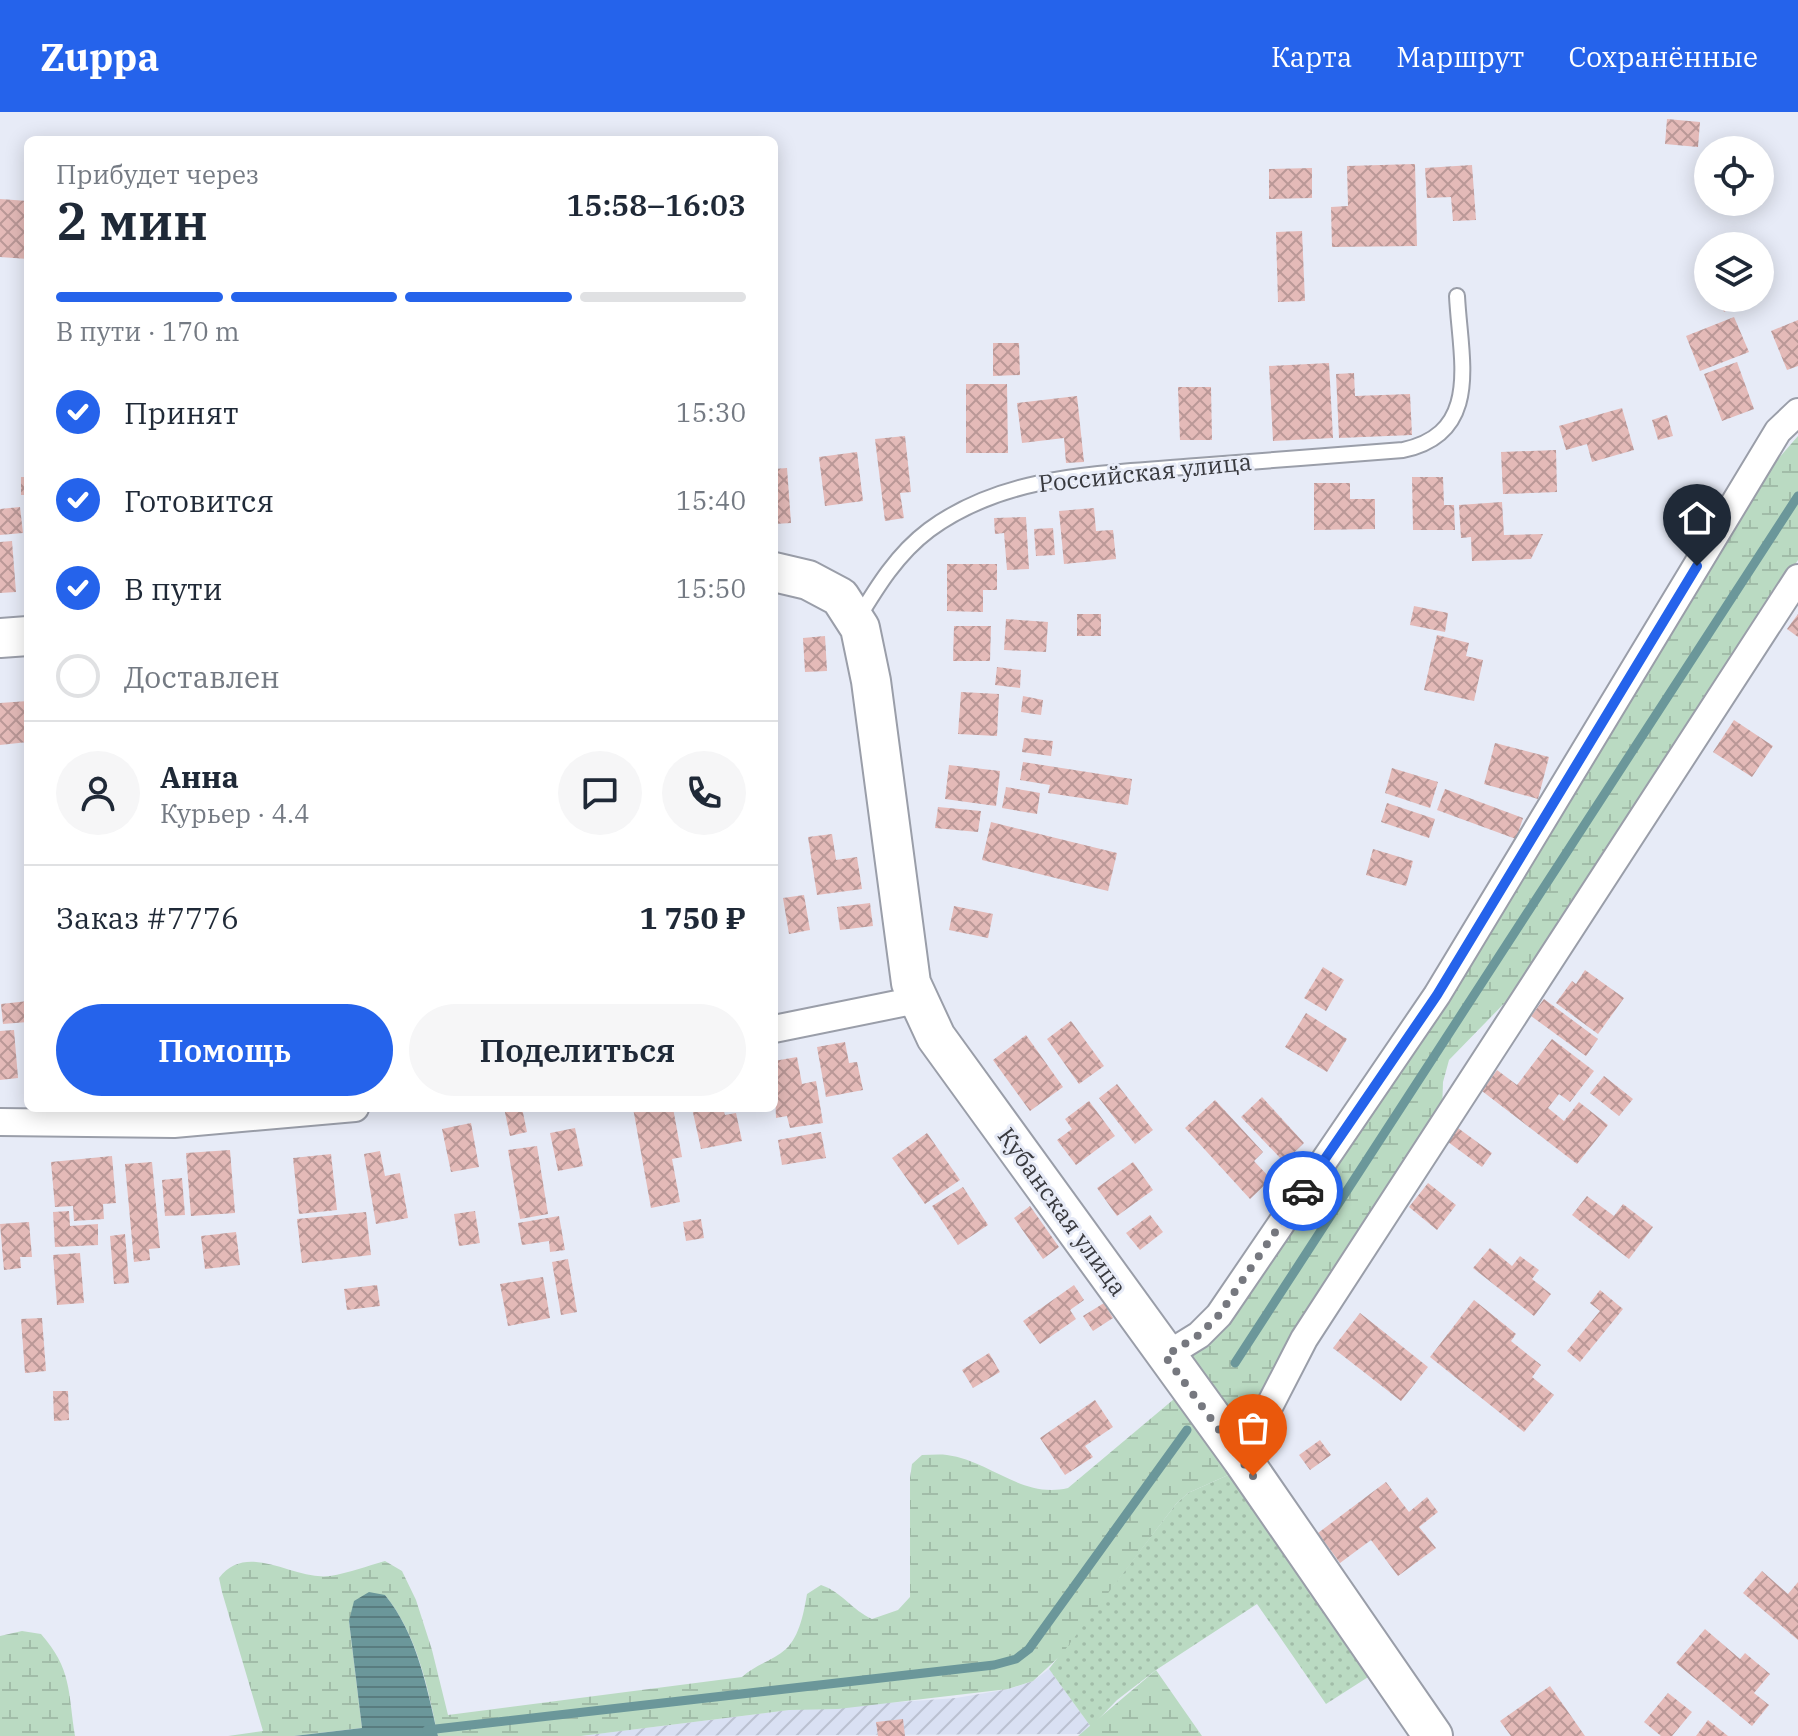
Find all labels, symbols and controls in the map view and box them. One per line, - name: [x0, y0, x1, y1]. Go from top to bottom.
- text: Zuppa: [40, 32, 159, 81]
- text: Карта: [1271, 38, 1352, 75]
- text: Маршрут: [1396, 38, 1524, 75]
- text: Сохранённые: [1568, 38, 1758, 75]
- map controls: [1694, 136, 1774, 312]
- button: locate: [1694, 136, 1774, 216]
- text: Прибудет через: [56, 157, 259, 191]
- text: 15:58–16:03: [566, 185, 746, 224]
- text: 2 мин: [56, 187, 208, 254]
- button: layers: [1694, 232, 1774, 312]
- text: В пути · 170 m: [56, 314, 240, 348]
- icon: check: [56, 390, 100, 434]
- text: Принят: [124, 393, 239, 432]
- text: 15:30: [676, 395, 746, 429]
- street label: Российская улица: [1037, 445, 1253, 499]
- icon: check: [56, 478, 100, 522]
- text: Готовится: [124, 481, 274, 520]
- text: 15:40: [676, 483, 746, 517]
- pin: [1663, 484, 1731, 566]
- icon: home: [1675, 496, 1719, 540]
- icon: check: [56, 566, 100, 610]
- text: В пути: [124, 569, 223, 608]
- text: 15:50: [676, 571, 746, 605]
- text: Доставлен: [124, 657, 280, 696]
- button: person: [56, 751, 140, 835]
- button: chat: [558, 751, 642, 835]
- button: phone: [662, 751, 746, 835]
- text: Анна: [160, 757, 239, 796]
- text: Курьер · 4.4: [160, 796, 310, 830]
- text: Заказ #7776: [56, 898, 239, 937]
- text: 1 750 ₽: [640, 898, 746, 937]
- button: Помощь: [56, 1004, 393, 1096]
- button: Поделиться: [409, 1004, 746, 1096]
- street label: Кубанская улица: [991, 1121, 1135, 1302]
- courier: [1263, 1151, 1343, 1231]
- icon: car: [1281, 1169, 1325, 1213]
- pin: [1219, 1394, 1287, 1476]
- icon: bag: [1231, 1406, 1275, 1450]

